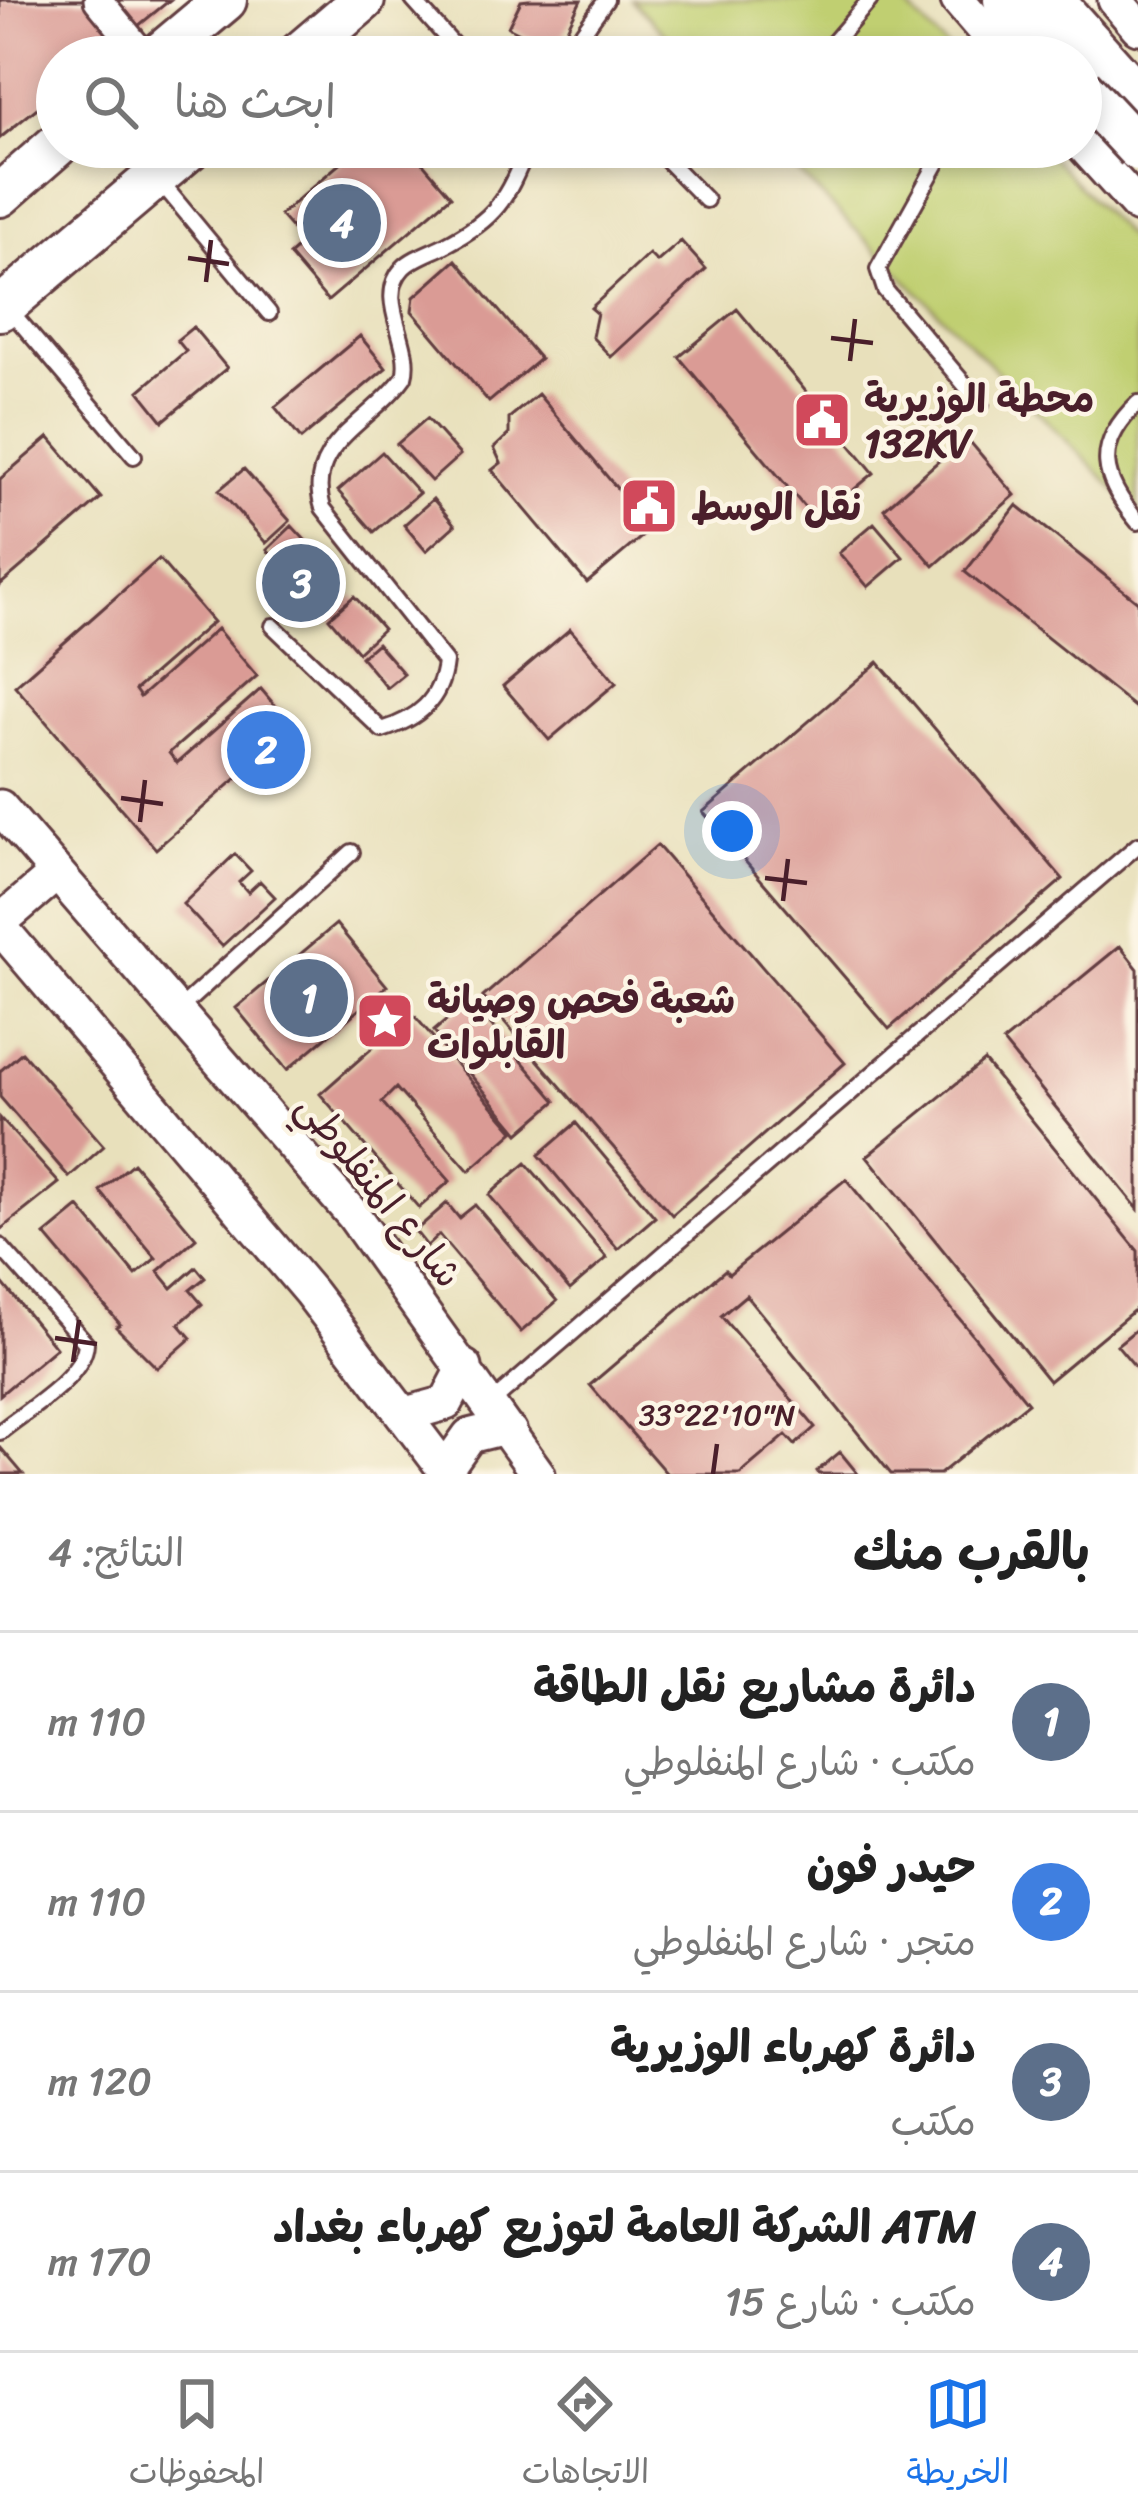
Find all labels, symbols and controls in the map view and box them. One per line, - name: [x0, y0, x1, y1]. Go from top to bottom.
- search box: [36, 36, 1102, 168]
- text: ابحث هنا: [174, 62, 336, 142]
- icon: search: [78, 69, 144, 135]
- pin: 4: [303, 178, 381, 268]
- place label: محطة الوزيرية 132KV: [864, 364, 1094, 478]
- public building icon: محطة الوزيرية 132KV: [791, 389, 853, 451]
- place label: نقل الوسط: [691, 472, 862, 541]
- public building icon: نقل الوسط: [618, 475, 680, 537]
- pin: 3: [262, 538, 340, 628]
- pin: 2: [227, 705, 305, 795]
- your location: [702, 801, 762, 861]
- pin: 1: [270, 953, 348, 1043]
- place label: شعبة فحص وصيانة القابلوات: [427, 965, 735, 1079]
- place icon: شعبة فحص وصيانة القابلوات: [354, 990, 416, 1052]
- street label: شارع المنفلوطي: [279, 1076, 481, 1304]
- text: 33°22'10"N: [639, 1388, 796, 1442]
- text: بالقرب منك: [853, 1507, 1090, 1597]
- text: النتائج: 4: [48, 1518, 184, 1587]
- text: دائرة مشاريع نقل الطاقة: [533, 1647, 976, 1727]
- text: 110 m: [48, 1687, 146, 1756]
- text: 1: [1043, 1687, 1059, 1756]
- text: مكتب · شارع المنفلوطي: [623, 1727, 976, 1796]
- text: حيدر فون: [807, 1827, 976, 1907]
- text: 110 m: [48, 1867, 146, 1936]
- text: 2: [1040, 1867, 1062, 1936]
- text: متجر · شارع المنفلوطي: [632, 1907, 976, 1976]
- text: دائرة كهرباء الوزيرية: [610, 2007, 976, 2087]
- text: 120 m: [48, 2047, 152, 2116]
- text: 3: [1040, 2047, 1062, 2116]
- text: مكتب: [891, 2087, 976, 2156]
- text: ATM الشركة العامة لتوزيع كهرباء بغداد: [273, 2187, 976, 2267]
- text: 170 m: [48, 2227, 152, 2296]
- text: 4: [1039, 2227, 1063, 2296]
- text: مكتب · شارع 15: [725, 2267, 976, 2336]
- tab: المحفوظات: [129, 2371, 265, 2501]
- tab: الاتجاهات: [522, 2371, 649, 2501]
- tab: الخريطة: [906, 2371, 1009, 2501]

